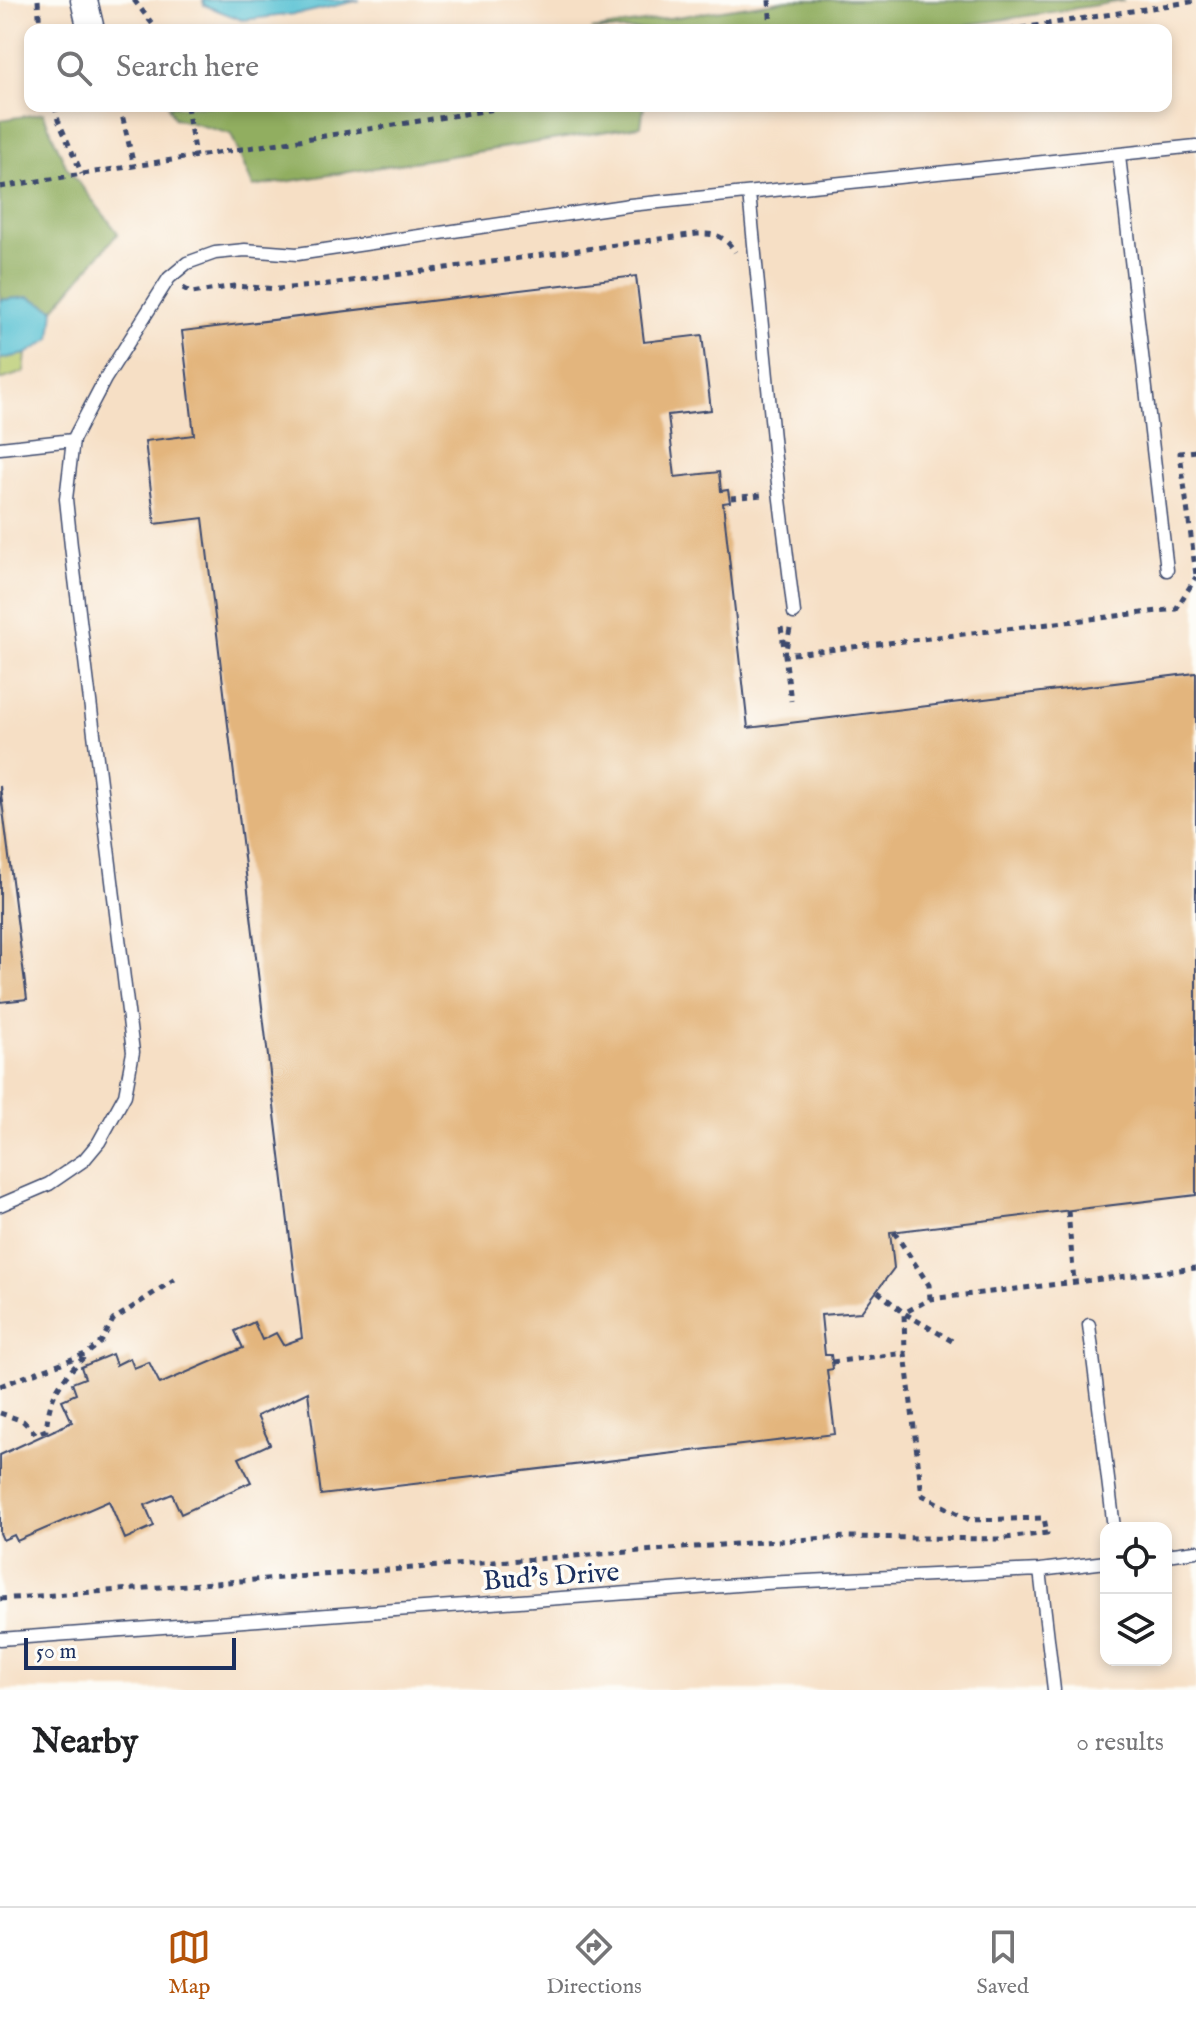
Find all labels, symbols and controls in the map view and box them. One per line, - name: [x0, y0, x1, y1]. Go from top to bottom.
- search box: [24, 24, 1172, 112]
- icon: search: [52, 46, 96, 90]
- text: Search here: [116, 49, 259, 87]
- map controls: [1100, 1522, 1172, 1666]
- button: locate: [1100, 1522, 1172, 1594]
- street label: Bud's Drive: [482, 1555, 621, 1600]
- button: layers: [1100, 1594, 1172, 1666]
- scale bar: [24, 1634, 236, 1670]
- text: 50 m: [36, 1638, 77, 1666]
- text: Nearby: [32, 1721, 138, 1764]
- text: 0 results: [1076, 1726, 1164, 1759]
- tab: Map: [167, 1925, 211, 2001]
- tab: Directions: [546, 1925, 642, 2001]
- tab: Saved: [977, 1925, 1029, 2001]

